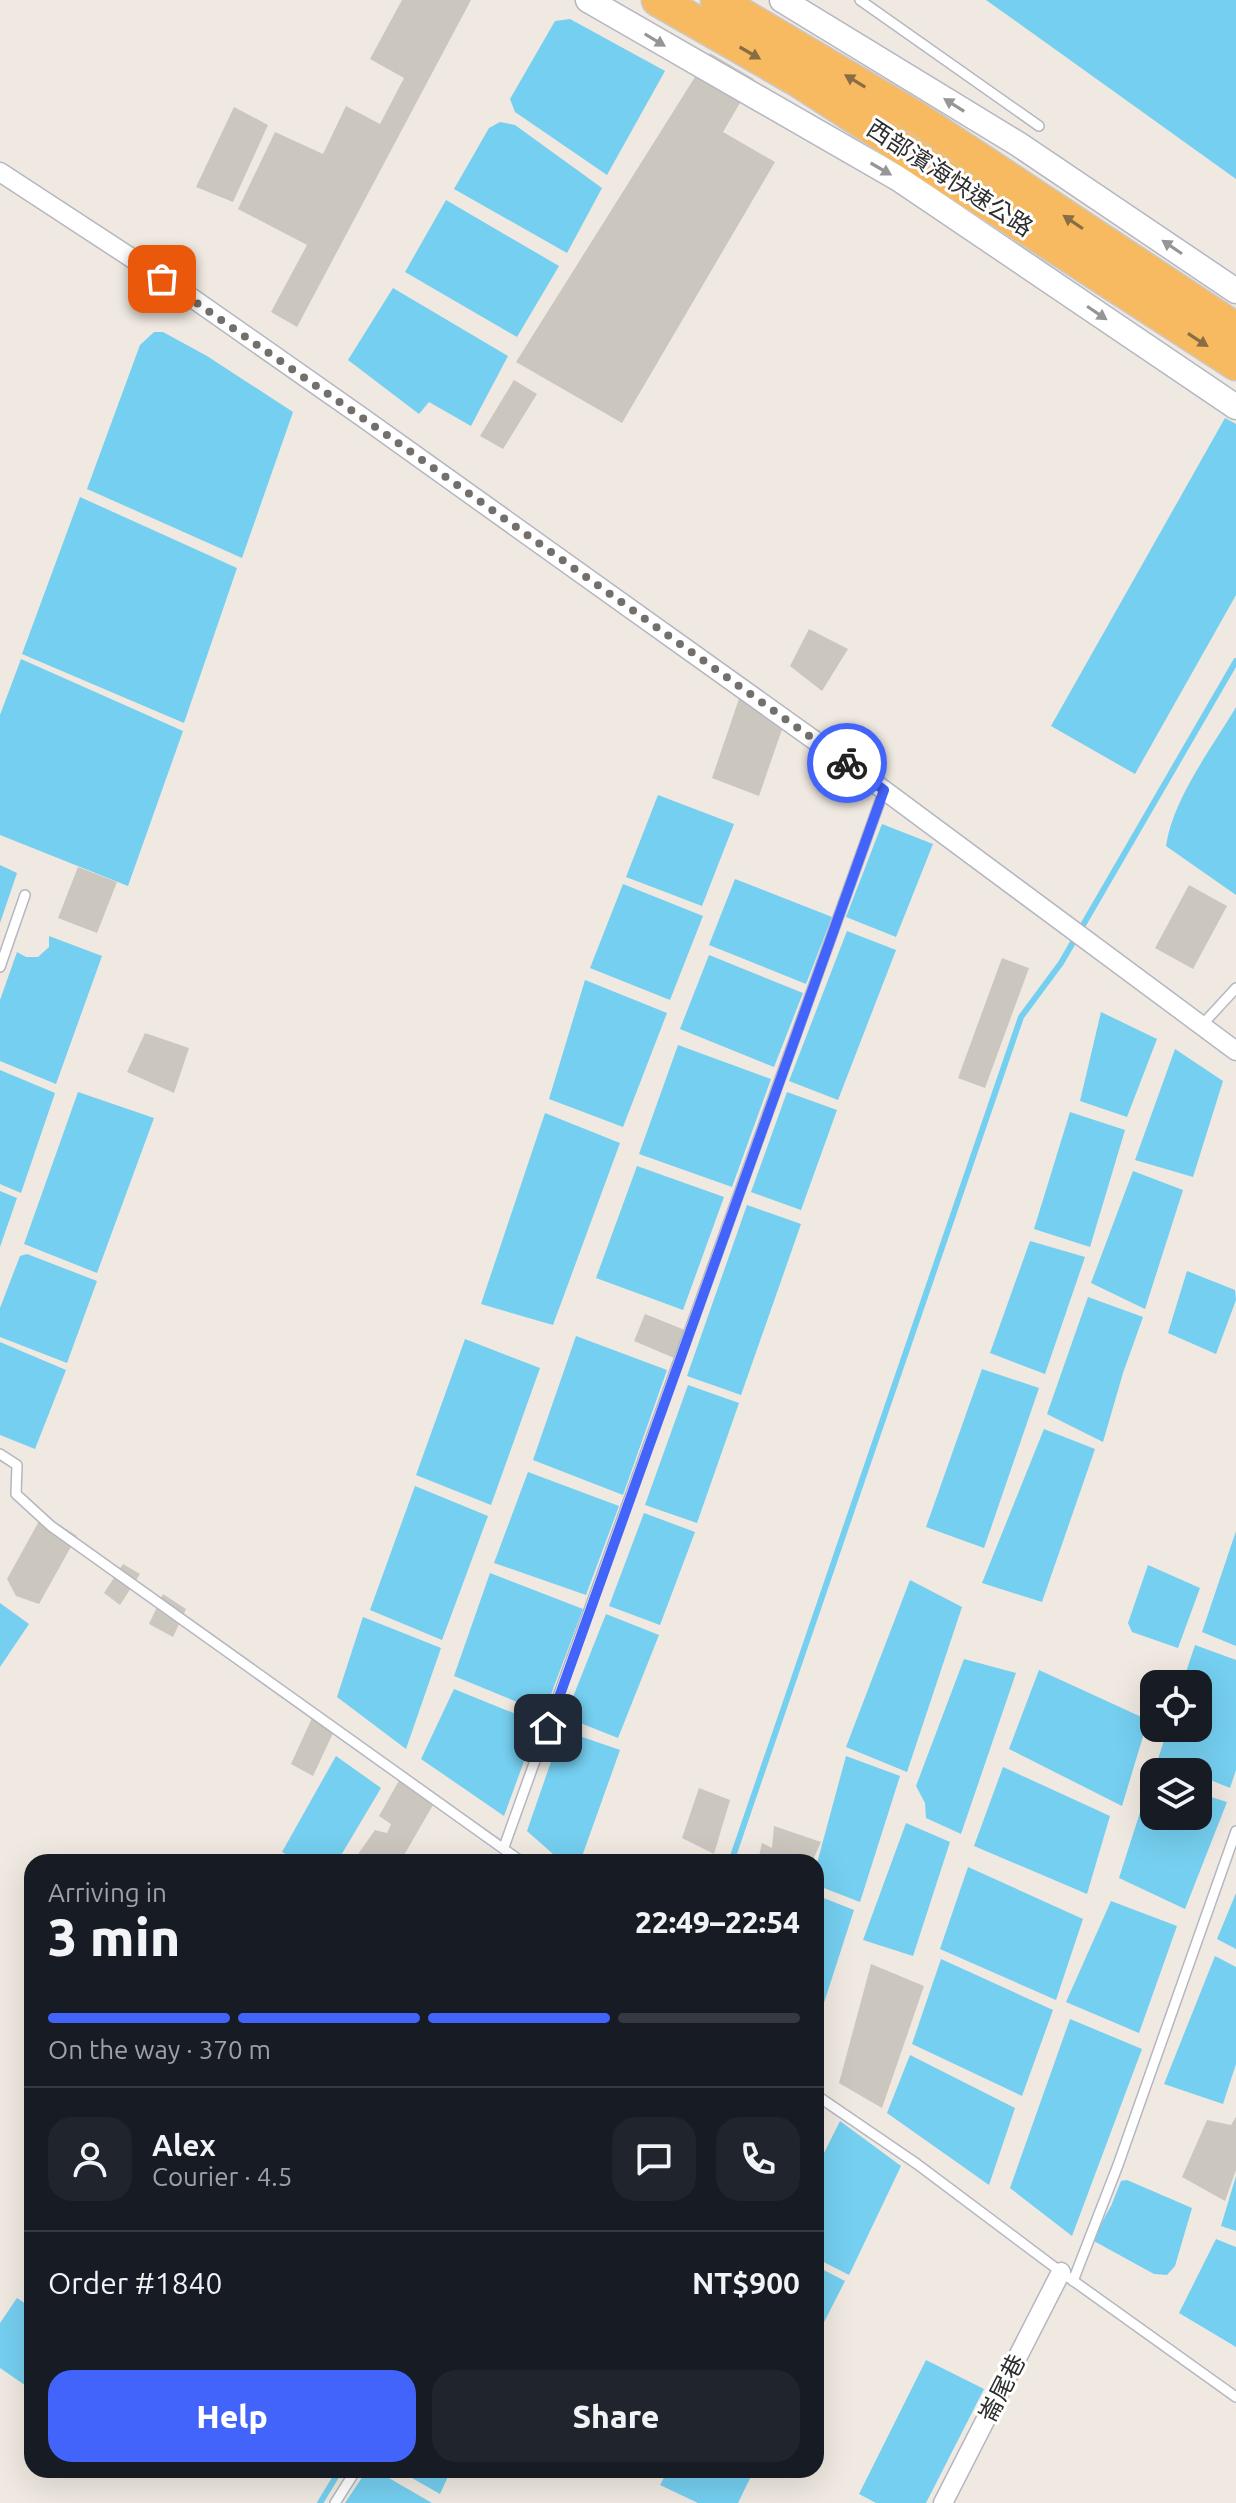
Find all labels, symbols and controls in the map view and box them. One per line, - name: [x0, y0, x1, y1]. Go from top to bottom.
- one-way arrow: [644, 33, 666, 47]
- one-way arrow: [738, 46, 761, 60]
- one-way arrow: [843, 74, 866, 88]
- one-way arrow: [943, 98, 965, 112]
- street label: 西部濱海快速公路: [862, 114, 1038, 242]
- one-way arrow: [870, 162, 892, 176]
- one-way arrow: [1062, 215, 1084, 230]
- one-way arrow: [1161, 240, 1182, 255]
- pin: [128, 245, 196, 313]
- icon: bag: [140, 257, 184, 301]
- one-way arrow: [1087, 305, 1108, 320]
- one-way arrow: [1188, 332, 1209, 347]
- courier: [807, 723, 887, 803]
- icon: bike: [825, 741, 869, 785]
- map controls: [1140, 1670, 1212, 1830]
- button: locate: [1140, 1670, 1212, 1742]
- pin: [514, 1694, 582, 1762]
- icon: home: [526, 1706, 570, 1750]
- button: layers: [1140, 1758, 1212, 1830]
- text: Arriving in: [48, 1878, 167, 1907]
- text: 22:49–22:54: [635, 1905, 800, 1939]
- text: 3 min: [48, 1908, 180, 1966]
- text: On the way · 370 m: [48, 2035, 271, 2064]
- button: person: [48, 2117, 132, 2201]
- button: chat: [612, 2117, 696, 2201]
- button: phone: [716, 2117, 800, 2201]
- text: Alex: [152, 2128, 216, 2162]
- text: Courier · 4.5: [152, 2162, 292, 2191]
- text: Order #1840: [48, 2266, 222, 2300]
- text: NT$900: [692, 2266, 800, 2300]
- street label: 崙尾巷: [974, 2350, 1030, 2426]
- button: Help: [48, 2370, 416, 2462]
- button: Share: [432, 2370, 800, 2462]

